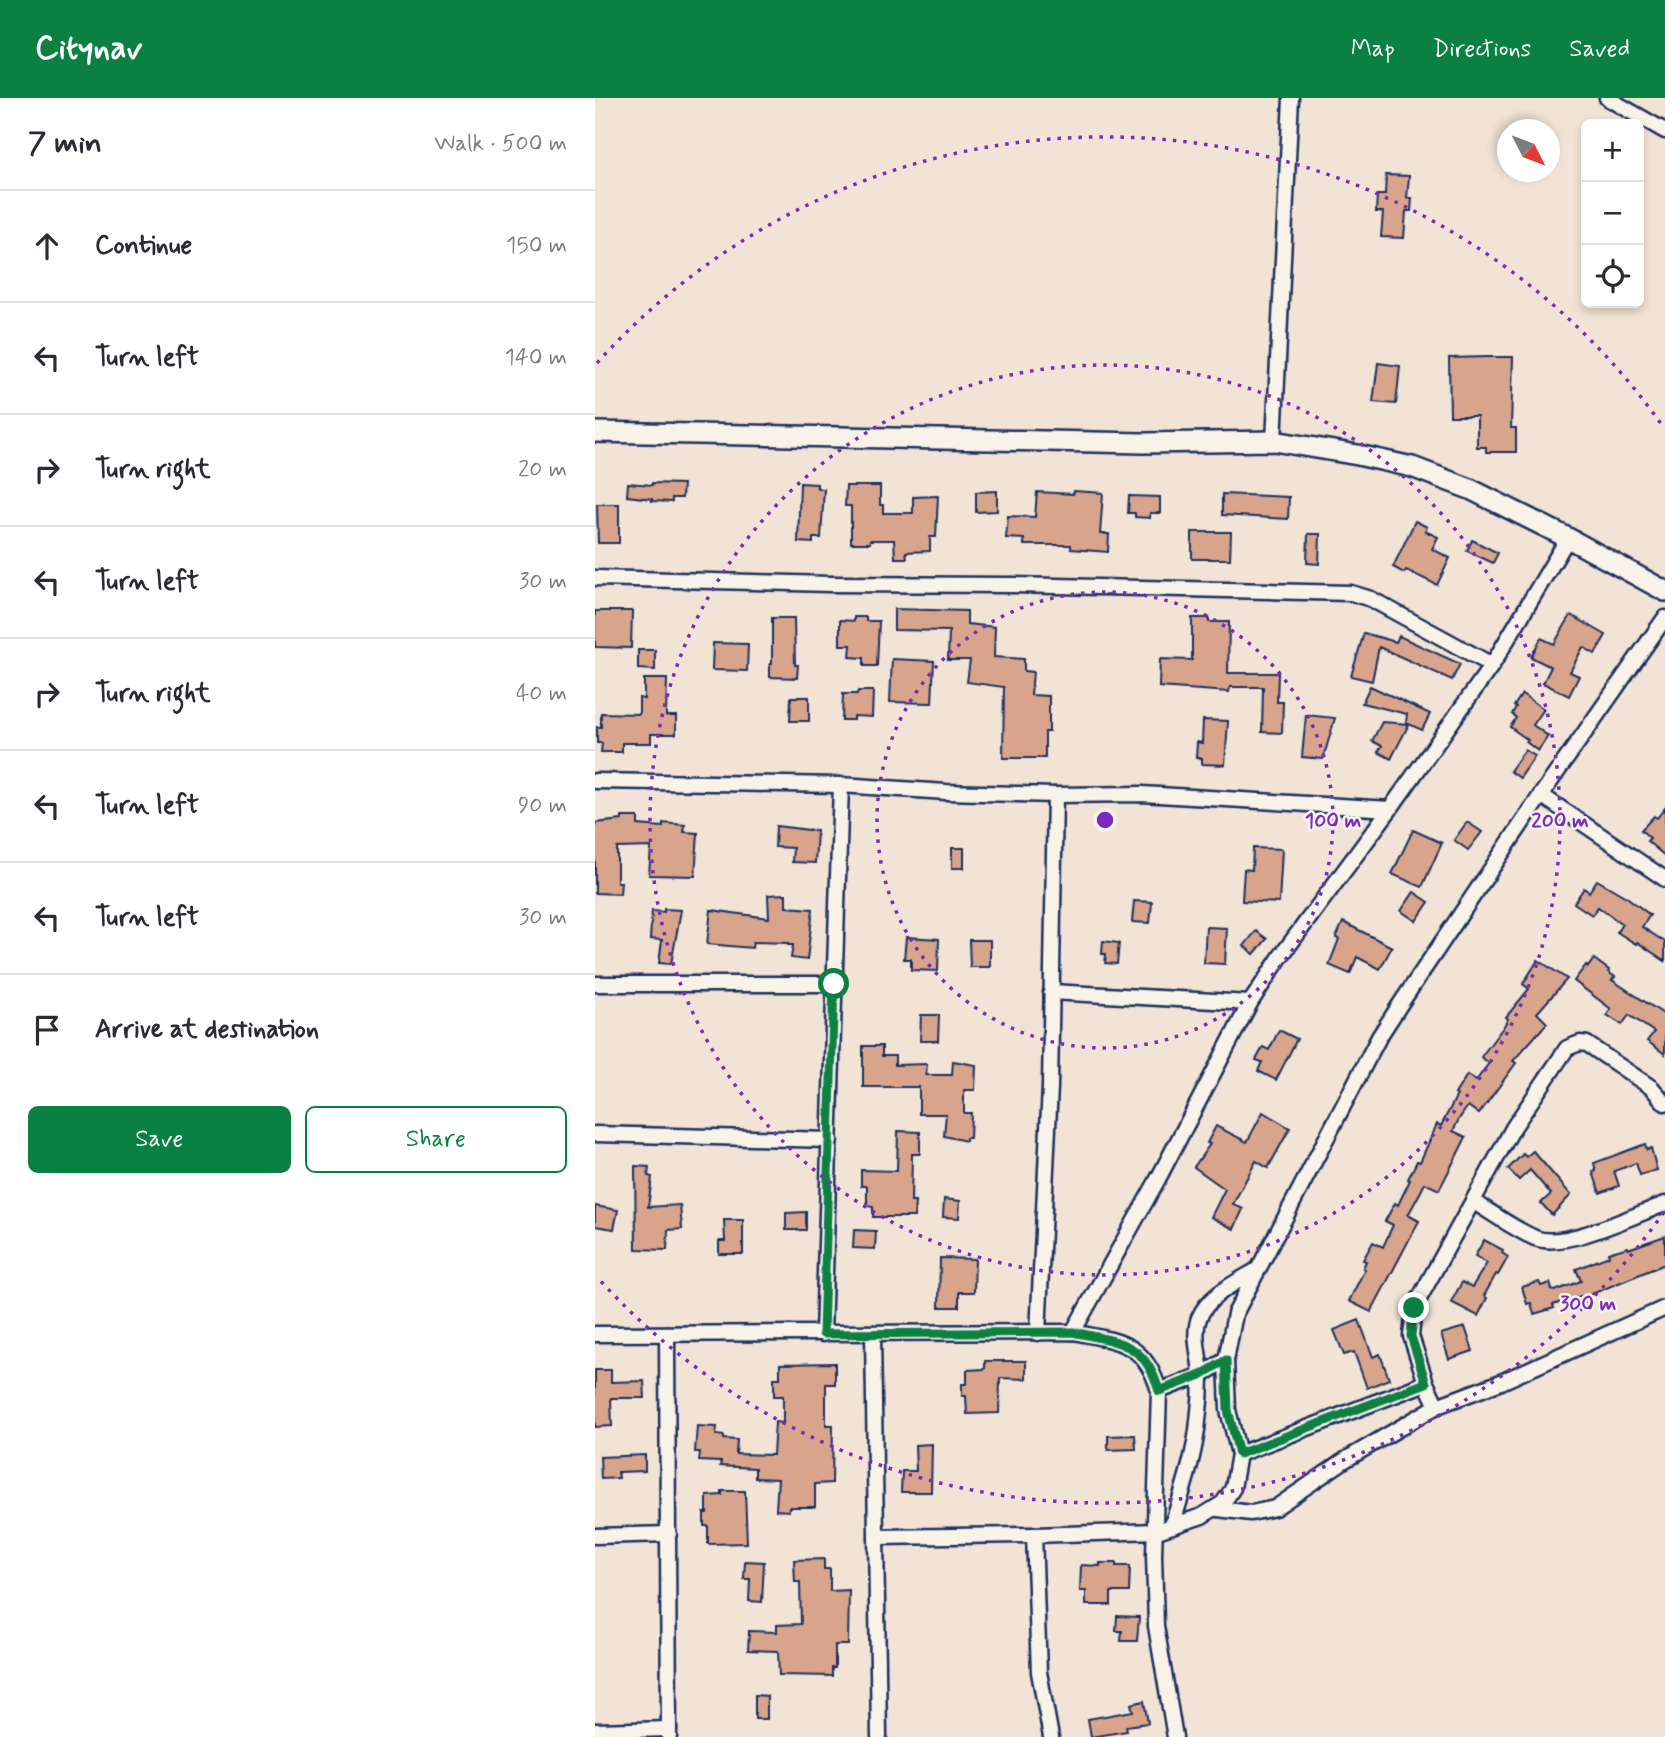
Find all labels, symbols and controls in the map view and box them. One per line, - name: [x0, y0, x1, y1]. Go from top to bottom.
- text: Citynav: [35, 27, 142, 71]
- text: Map: [1351, 34, 1395, 65]
- text: Directions: [1433, 34, 1531, 65]
- text: Saved: [1569, 34, 1630, 65]
- north arrow: [1497, 119, 1560, 182]
- map controls: [1581, 119, 1644, 308]
- button: +: [1581, 119, 1644, 182]
- text: 7 min: [28, 124, 102, 163]
- text: Walk · 500 m: [434, 129, 567, 159]
- button: −: [1581, 182, 1644, 245]
- icon: ahead: [28, 227, 66, 265]
- text: Continue: [95, 229, 192, 263]
- text: 150 m: [506, 231, 567, 261]
- button: locate: [1581, 245, 1644, 308]
- icon: left: [28, 339, 66, 377]
- text: Turn left: [95, 341, 199, 375]
- text: 140 m: [504, 343, 567, 373]
- icon: right: [28, 451, 66, 489]
- text: Turn right: [95, 453, 211, 487]
- text: 20 m: [518, 455, 567, 485]
- icon: left: [28, 563, 66, 601]
- text: Turn left: [95, 565, 199, 599]
- text: 30 m: [519, 567, 567, 597]
- icon: right: [28, 675, 66, 713]
- text: Turn right: [95, 677, 211, 711]
- text: 40 m: [516, 679, 567, 709]
- icon: left: [28, 787, 66, 825]
- text: Turn left: [95, 789, 199, 823]
- text: 90 m: [518, 791, 567, 821]
- text: 100 m: [1305, 807, 1361, 835]
- text: 200 m: [1531, 807, 1589, 835]
- centre of rings: [1093, 808, 1117, 832]
- icon: left: [28, 899, 66, 937]
- text: Turn left: [95, 901, 199, 935]
- text: 30 m: [519, 903, 567, 933]
- route start: [818, 968, 849, 999]
- icon: arrive: [28, 1011, 66, 1049]
- text: Arrive at destination: [95, 1013, 319, 1047]
- button: Save: [28, 1106, 291, 1173]
- button: Share: [305, 1106, 567, 1173]
- text: 300 m: [1560, 1290, 1617, 1318]
- route end: [1398, 1292, 1429, 1323]

